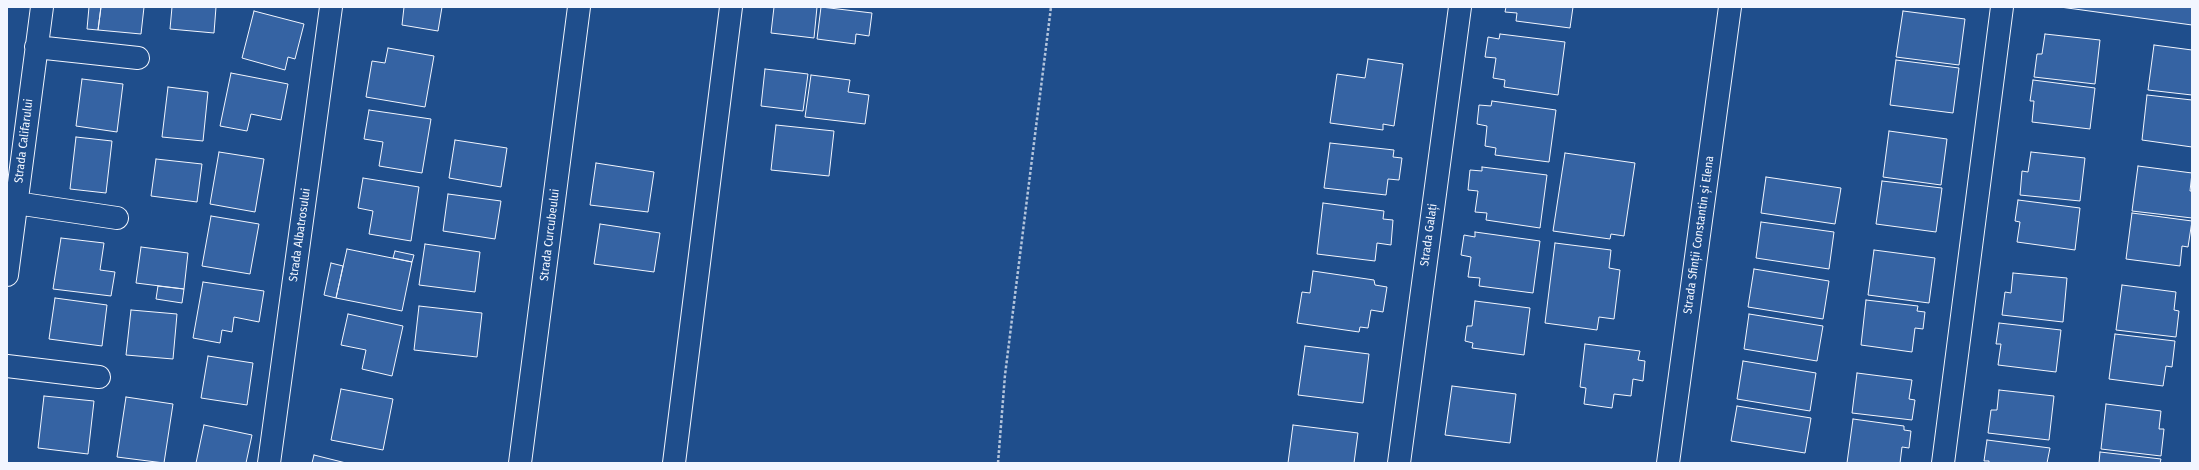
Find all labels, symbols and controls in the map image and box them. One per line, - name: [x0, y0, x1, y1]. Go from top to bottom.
- street label: Strada Califarului: [12, 98, 36, 184]
- street label: Strada Sfinții Constantin și Elena: [1681, 155, 1717, 315]
- street label: Strada Albatrosului: [286, 187, 314, 283]
- street label: Strada Curcubeului: [537, 188, 563, 282]
- street label: Strada Galați: [1417, 203, 1441, 267]

